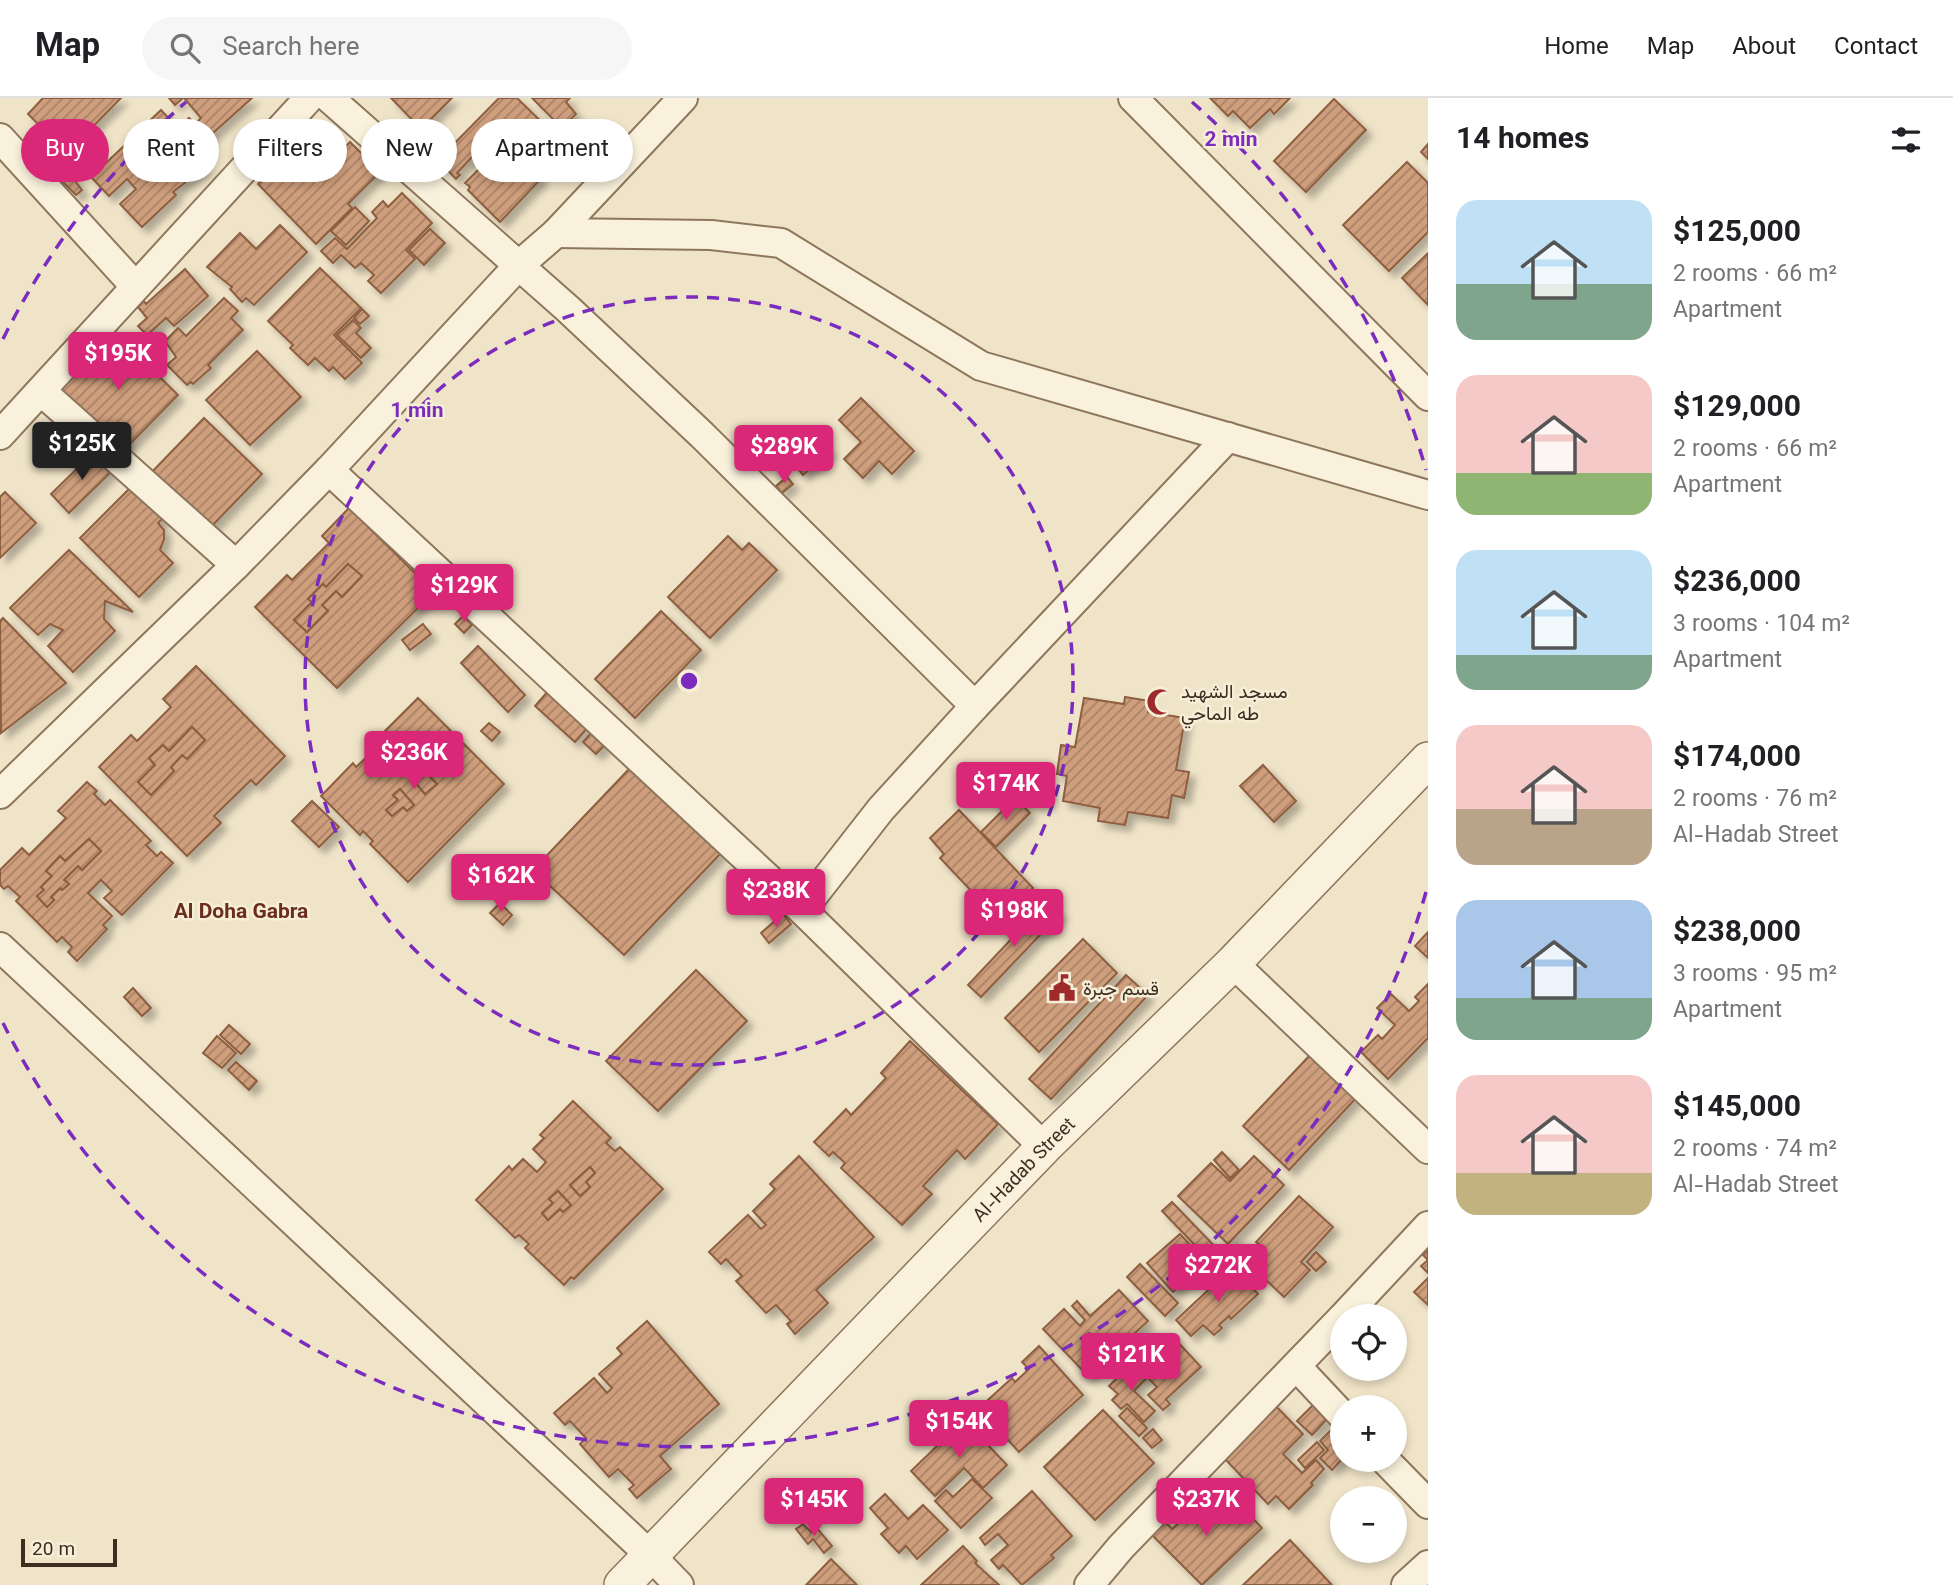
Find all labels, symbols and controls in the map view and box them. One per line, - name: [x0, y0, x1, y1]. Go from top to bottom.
- search box: [142, 17, 632, 80]
- text: Map: [35, 22, 100, 74]
- text: Search here: [222, 28, 359, 69]
- icon: search: [166, 29, 204, 67]
- text: Home: [1544, 29, 1609, 67]
- text: Map: [1647, 29, 1694, 67]
- text: About: [1732, 29, 1796, 67]
- text: Contact: [1834, 29, 1918, 67]
- text: 14 homes: [1456, 117, 1589, 164]
- chip: Buy: [21, 119, 109, 182]
- chip: Rent: [123, 119, 219, 182]
- chip: Filters: [233, 119, 347, 182]
- chip: New: [361, 119, 457, 182]
- chip: Apartment: [471, 119, 633, 182]
- icon: filters: [1887, 121, 1925, 159]
- text: 2 min: [1205, 124, 1257, 157]
- text: $125,000: [1673, 210, 1801, 257]
- icon: home: [1512, 228, 1596, 312]
- text: 2 rooms · 66 m²: [1673, 257, 1837, 293]
- text: Apartment: [1673, 293, 1782, 329]
- pin: $195K: [69, 332, 167, 392]
- text: $195K: [84, 337, 152, 373]
- text: $129,000: [1673, 385, 1801, 432]
- text: 1 min: [391, 395, 443, 428]
- icon: home: [1512, 403, 1596, 487]
- pin: $125K: [33, 422, 131, 482]
- pin: $289K: [735, 426, 833, 485]
- text: $125K: [48, 427, 116, 463]
- text: $289K: [750, 430, 818, 466]
- text: 2 rooms · 66 m²: [1673, 432, 1837, 468]
- text: Apartment: [1673, 468, 1782, 504]
- text: $236,000: [1673, 560, 1801, 607]
- pin: $129K: [415, 564, 513, 624]
- text: $129K: [430, 569, 498, 605]
- icon: home: [1512, 578, 1596, 662]
- text: 3 rooms · 104 m²: [1673, 607, 1850, 643]
- text: Apartment: [1673, 643, 1782, 679]
- centre of rings: [677, 669, 701, 693]
- place label: مسجد الشهيد طه الماحي: [1181, 679, 1288, 730]
- mosque icon: مسجد الشهيد طه الماحي: [1145, 687, 1175, 717]
- pin: $236K: [365, 732, 463, 791]
- text: $174,000: [1673, 735, 1801, 782]
- text: $236K: [380, 736, 448, 772]
- icon: home: [1512, 753, 1596, 837]
- pin: $174K: [957, 762, 1055, 822]
- text: $174K: [972, 767, 1040, 803]
- text: 2 rooms · 76 m²: [1673, 782, 1837, 818]
- text: Al-Hadab Street: [1673, 818, 1839, 854]
- pin: $162K: [452, 854, 550, 914]
- text: $162K: [467, 859, 535, 895]
- pin: $238K: [727, 870, 825, 929]
- text: $238K: [742, 874, 810, 910]
- pin: $198K: [965, 890, 1063, 949]
- text: $198K: [980, 894, 1048, 930]
- district label: Al Doha Gabra: [174, 896, 308, 929]
- text: $238,000: [1673, 910, 1801, 957]
- icon: home: [1512, 928, 1596, 1012]
- text: 3 rooms · 95 m²: [1673, 957, 1837, 993]
- public building icon: قسم جبرة: [1047, 973, 1077, 1003]
- place label: قسم جبرة: [1083, 976, 1159, 1005]
- text: Apartment: [1673, 993, 1782, 1029]
- text: $145,000: [1673, 1085, 1801, 1132]
- icon: home: [1512, 1103, 1596, 1187]
- street label: Al-Hadab Street: [967, 1112, 1083, 1230]
- text: 2 rooms · 74 m²: [1673, 1132, 1837, 1168]
- text: Al-Hadab Street: [1673, 1168, 1839, 1204]
- pin: $272K: [1169, 1244, 1267, 1304]
- text: $272K: [1184, 1249, 1252, 1285]
- map controls: [1330, 1304, 1407, 1563]
- button: locate: [1330, 1304, 1407, 1381]
- pin: $121K: [1082, 1334, 1180, 1393]
- text: $121K: [1097, 1338, 1165, 1374]
- button: +: [1330, 1395, 1407, 1472]
- pin: $154K: [910, 1400, 1008, 1460]
- text: $154K: [925, 1405, 993, 1441]
- pin: $145K: [765, 1478, 863, 1538]
- pin: $237K: [1157, 1478, 1255, 1538]
- text: $145K: [780, 1483, 848, 1519]
- text: $237K: [1172, 1483, 1240, 1519]
- button: −: [1330, 1486, 1407, 1563]
- scale bar: [21, 1536, 117, 1568]
- text: 20 m: [32, 1536, 75, 1565]

